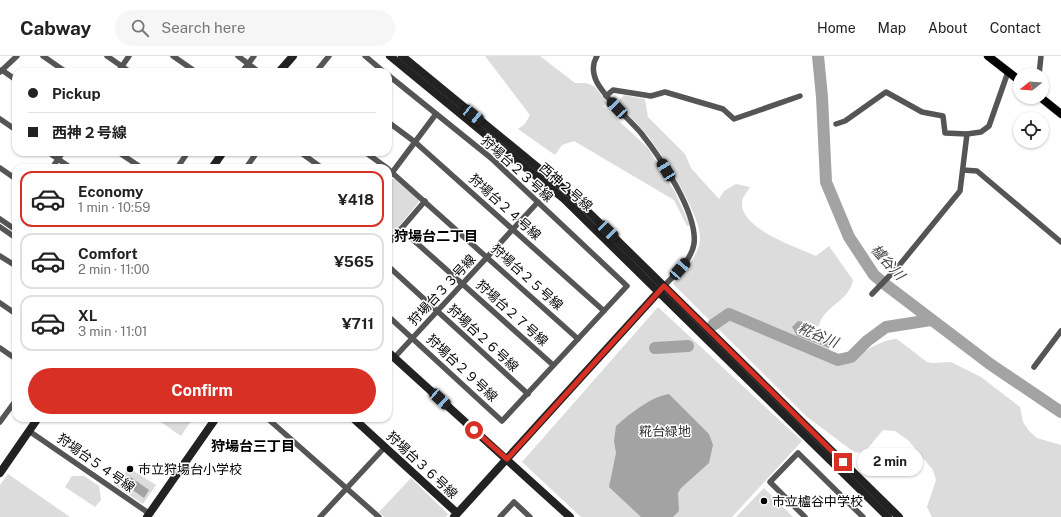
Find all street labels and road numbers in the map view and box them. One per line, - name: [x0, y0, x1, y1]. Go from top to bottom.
- street label: 狩場台２３号線: [478, 133, 556, 205]
- street label: 西神２号線: [537, 160, 595, 214]
- street label: 狩場台２４号線: [466, 171, 544, 243]
- street label: 狩場台２５号線: [488, 241, 566, 313]
- street label: 狩場台３３号線: [405, 252, 479, 328]
- street label: 狩場台２７号線: [473, 277, 551, 349]
- street label: 狩場台２６号線: [445, 301, 521, 375]
- street label: 狩場台２９号線: [424, 331, 500, 405]
- street label: 狩場台３６号線: [384, 428, 460, 502]
- street label: 狩場台５４号線: [54, 431, 138, 495]

